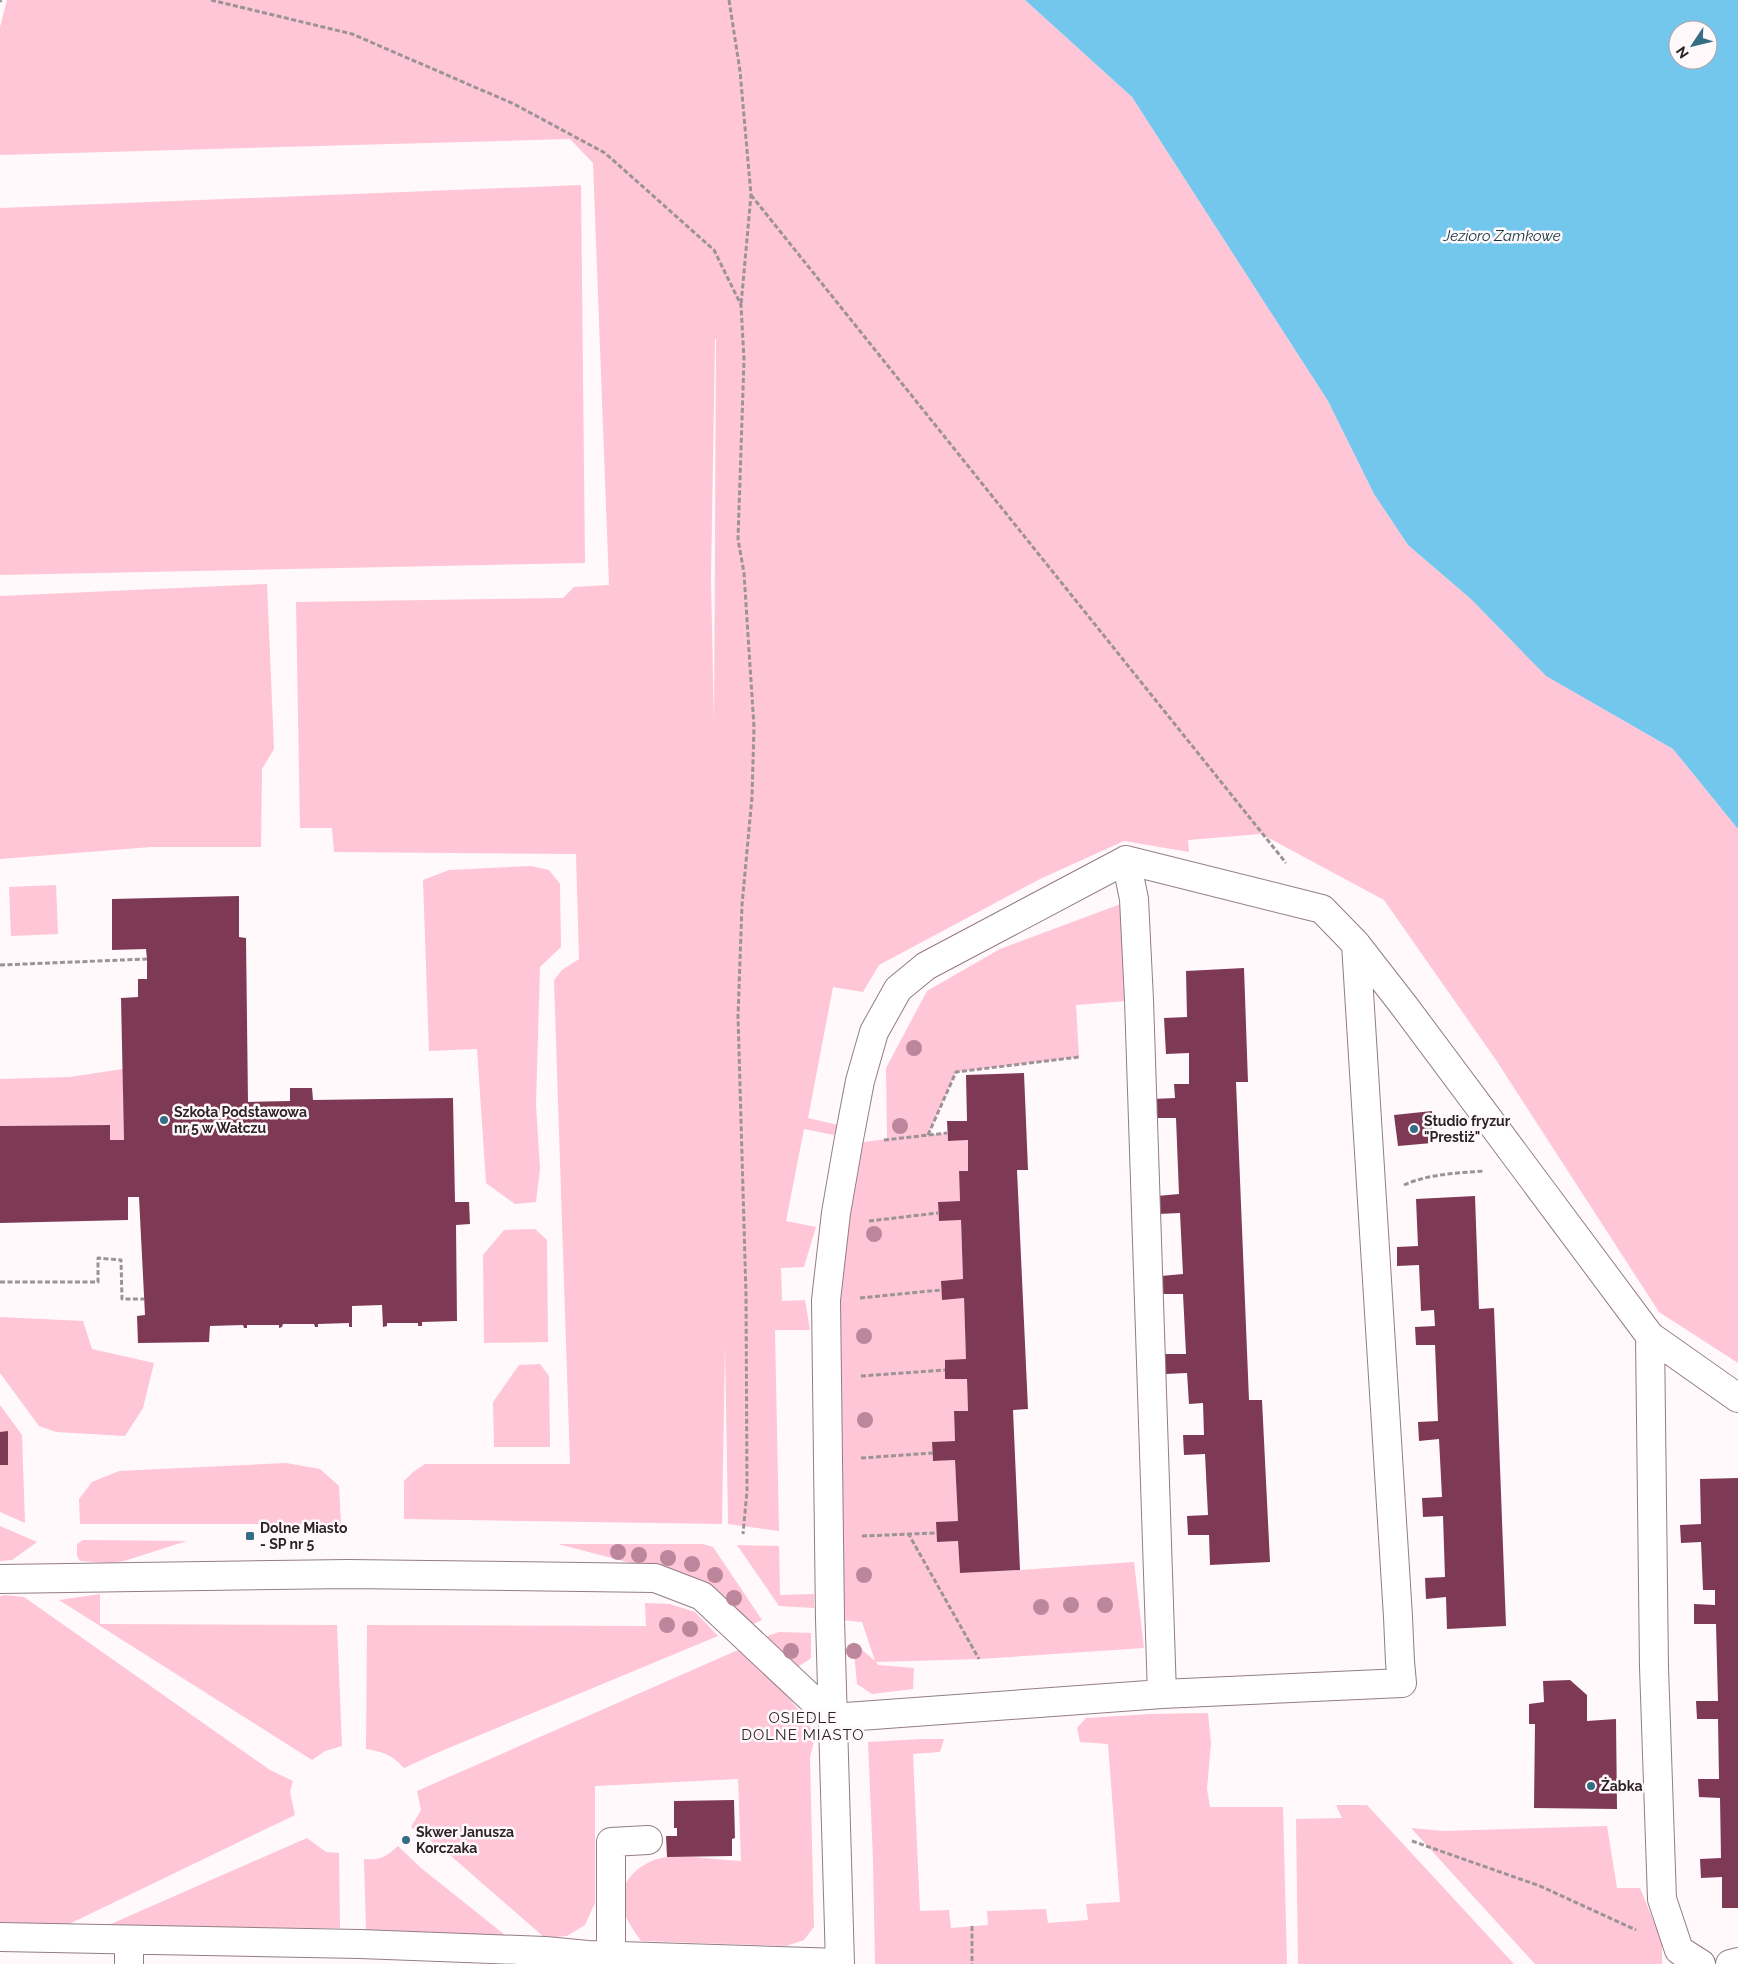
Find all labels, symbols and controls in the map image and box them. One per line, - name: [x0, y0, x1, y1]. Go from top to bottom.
- north arrow: [1668, 20, 1718, 70]
- text: N: [1673, 43, 1692, 61]
- water label: Jezioro Zamkowe: [1442, 227, 1561, 245]
- place label: Szkoła Podstawowa nr 5 w Wałczu: [174, 1104, 307, 1136]
- place label: Studio fryzur "Prestiż": [1424, 1113, 1511, 1145]
- marker: Szkoła Podstawowa nr 5 w Wałczu: [158, 1114, 170, 1126]
- marker: Studio fryzur "Prestiż": [1408, 1123, 1420, 1135]
- place label: Dolne Miasto - SP nr 5: [260, 1520, 348, 1552]
- marker: Dolne Miasto - SP nr 5: [244, 1530, 256, 1542]
- district label: OSIEDLE DOLNE MIASTO: [741, 1709, 865, 1744]
- place label: Żabka: [1601, 1777, 1642, 1794]
- marker: Żabka: [1585, 1780, 1597, 1792]
- place label: Skwer Janusza Korczaka: [416, 1824, 514, 1856]
- marker: Skwer Janusza Korczaka: [400, 1834, 412, 1846]

